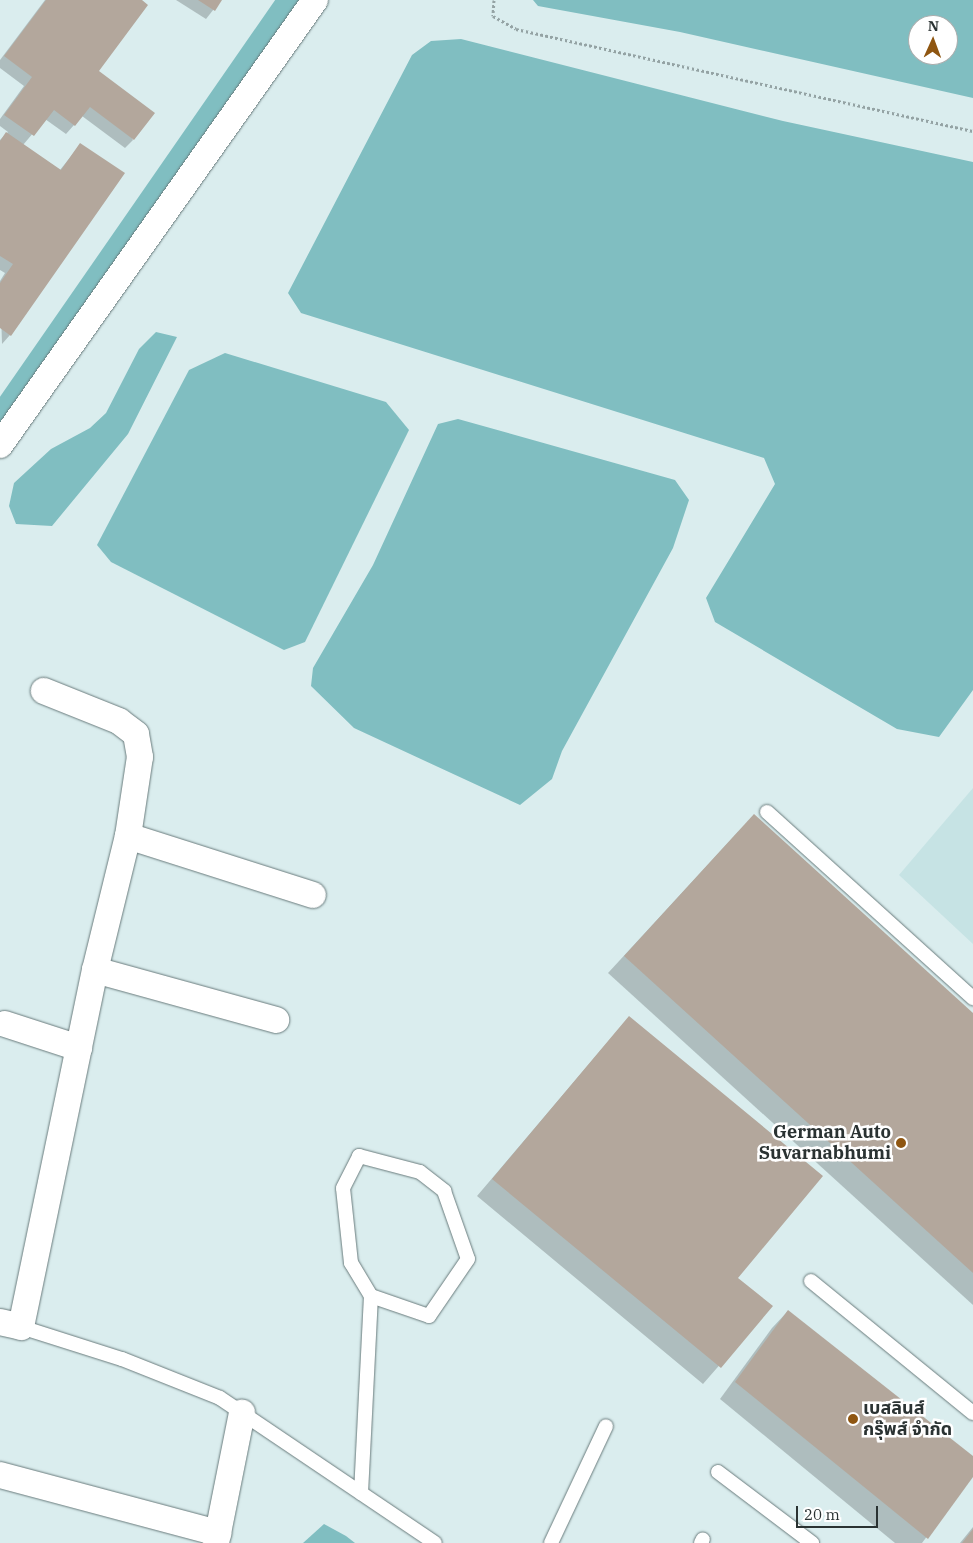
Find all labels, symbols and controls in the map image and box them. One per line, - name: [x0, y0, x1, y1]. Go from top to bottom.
- north arrow: [908, 15, 958, 65]
- text: N: [928, 17, 939, 35]
- place label: German Auto Suvarnabhumi: [759, 1122, 891, 1164]
- marker: German Auto Suvarnabhumi: [895, 1137, 907, 1149]
- place label: เบสลินส์ กรุ๊พส์ จำกัด: [863, 1398, 952, 1440]
- marker: เบสลินส์ กรุ๊พส์ จำกัด: [847, 1413, 859, 1425]
- scale bar: [798, 1496, 880, 1528]
- text: 20 m: [804, 1505, 840, 1524]

